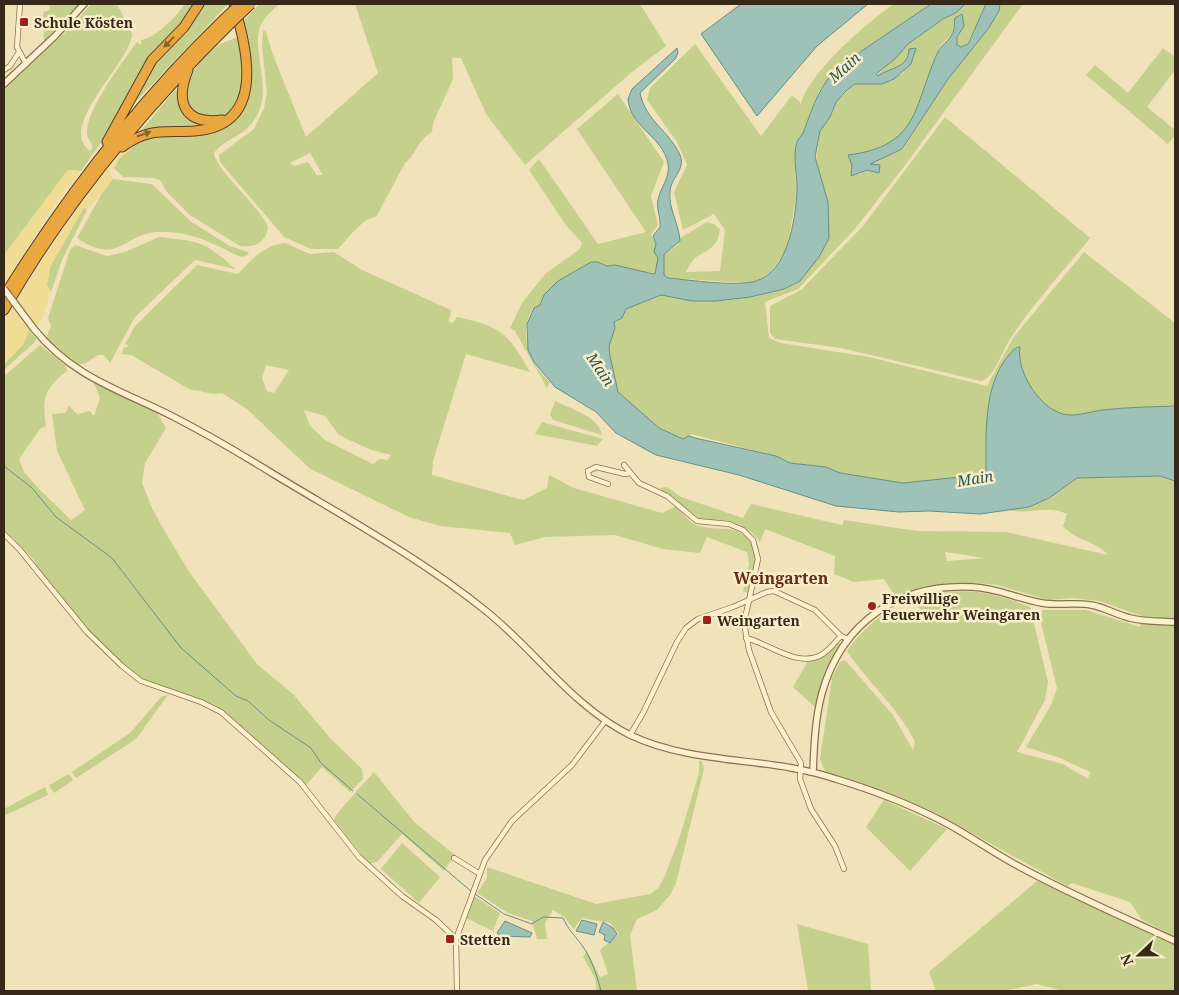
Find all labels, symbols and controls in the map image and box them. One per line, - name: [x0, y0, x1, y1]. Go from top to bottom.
- place label: Schule Kösten: [34, 13, 133, 32]
- marker: Schule Kösten: [18, 16, 30, 28]
- one-way arrow: [163, 36, 175, 48]
- water label: Main: [823, 47, 864, 87]
- one-way arrow: [137, 130, 152, 138]
- water label: Main: [582, 348, 619, 390]
- water label: Main: [955, 465, 994, 491]
- district label: Weingarten: [734, 567, 829, 589]
- place label: Freiwillige Feuerwehr Weingaren: [882, 589, 1040, 624]
- marker: Freiwillige Feuerwehr Weingaren: [866, 600, 878, 612]
- place label: Weingarten: [717, 611, 800, 630]
- marker: Weingarten: [701, 614, 713, 626]
- place label: Stetten: [460, 930, 510, 949]
- north arrow: [1114, 930, 1164, 980]
- marker: Stetten: [444, 933, 456, 945]
- text: N: [1116, 951, 1137, 969]

